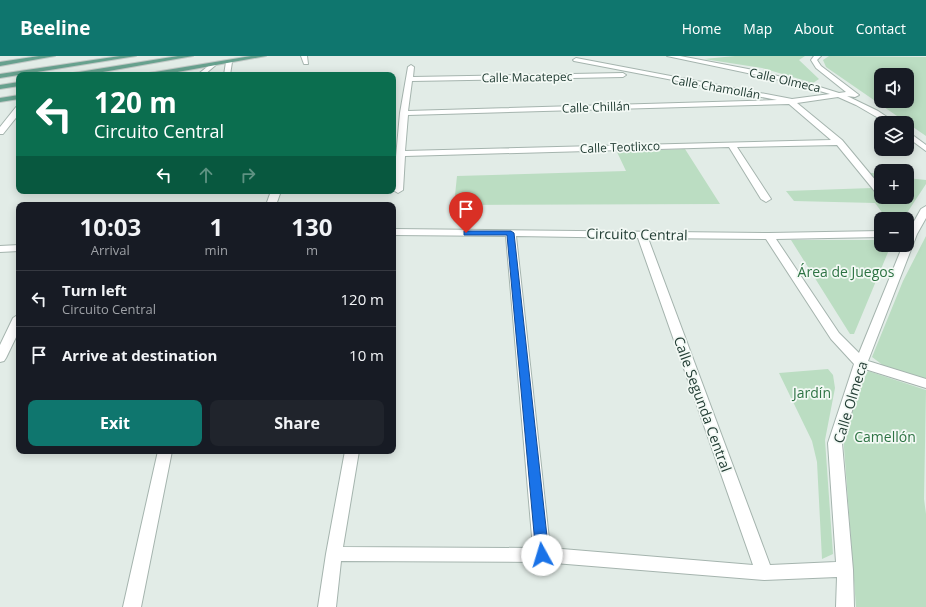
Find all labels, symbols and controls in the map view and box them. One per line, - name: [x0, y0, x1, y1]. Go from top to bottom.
- text: Beeline: [20, 15, 91, 41]
- text: Home: [682, 19, 721, 38]
- text: Map: [743, 19, 772, 38]
- text: About: [794, 19, 834, 38]
- text: Contact: [856, 19, 906, 38]
- street label: Calle Olmeca: [748, 64, 822, 96]
- street label: Calle Macatepec: [481, 68, 573, 86]
- map controls: [874, 68, 914, 252]
- button: sound: [874, 68, 914, 108]
- street label: Calle Chamollán: [670, 71, 762, 103]
- text: 120 m: [94, 83, 177, 121]
- icon: left: [28, 88, 80, 140]
- street label: Calle Chillán: [562, 97, 630, 117]
- button: layers: [874, 116, 914, 156]
- text: Circuito Central: [94, 119, 224, 143]
- street label: Calle Teotlixco: [580, 137, 660, 157]
- icon: left: [153, 164, 175, 186]
- icon: ahead: [195, 164, 217, 186]
- icon: right: [237, 164, 259, 186]
- button: +: [874, 164, 914, 204]
- pin: [449, 192, 483, 233]
- icon: arrive: [455, 198, 477, 220]
- text: 10:03: [79, 210, 141, 243]
- text: 1: [209, 210, 223, 243]
- text: 130: [291, 210, 333, 243]
- button: −: [874, 212, 914, 252]
- street label: Circuito Central: [586, 224, 688, 244]
- text: Arrival: [91, 241, 130, 259]
- text: min: [205, 241, 228, 259]
- text: m: [306, 241, 318, 259]
- park label: Área de Juegos: [798, 262, 895, 281]
- text: Turn left: [62, 280, 127, 300]
- icon: left: [28, 288, 50, 310]
- text: 120 m: [340, 289, 384, 309]
- text: Circuito Central: [62, 300, 156, 318]
- street label: Calle Segunda Central: [670, 334, 736, 474]
- icon: arrive: [28, 344, 50, 366]
- text: Arrive at destination: [62, 345, 217, 365]
- text: 10 m: [349, 345, 384, 365]
- street label: Calle Olmeca: [829, 359, 871, 445]
- park label: Jardín: [791, 383, 831, 402]
- button: Exit: [28, 400, 202, 446]
- button: Share: [210, 400, 384, 446]
- park label: Camellón: [854, 427, 916, 446]
- position arrow: [521, 534, 563, 576]

